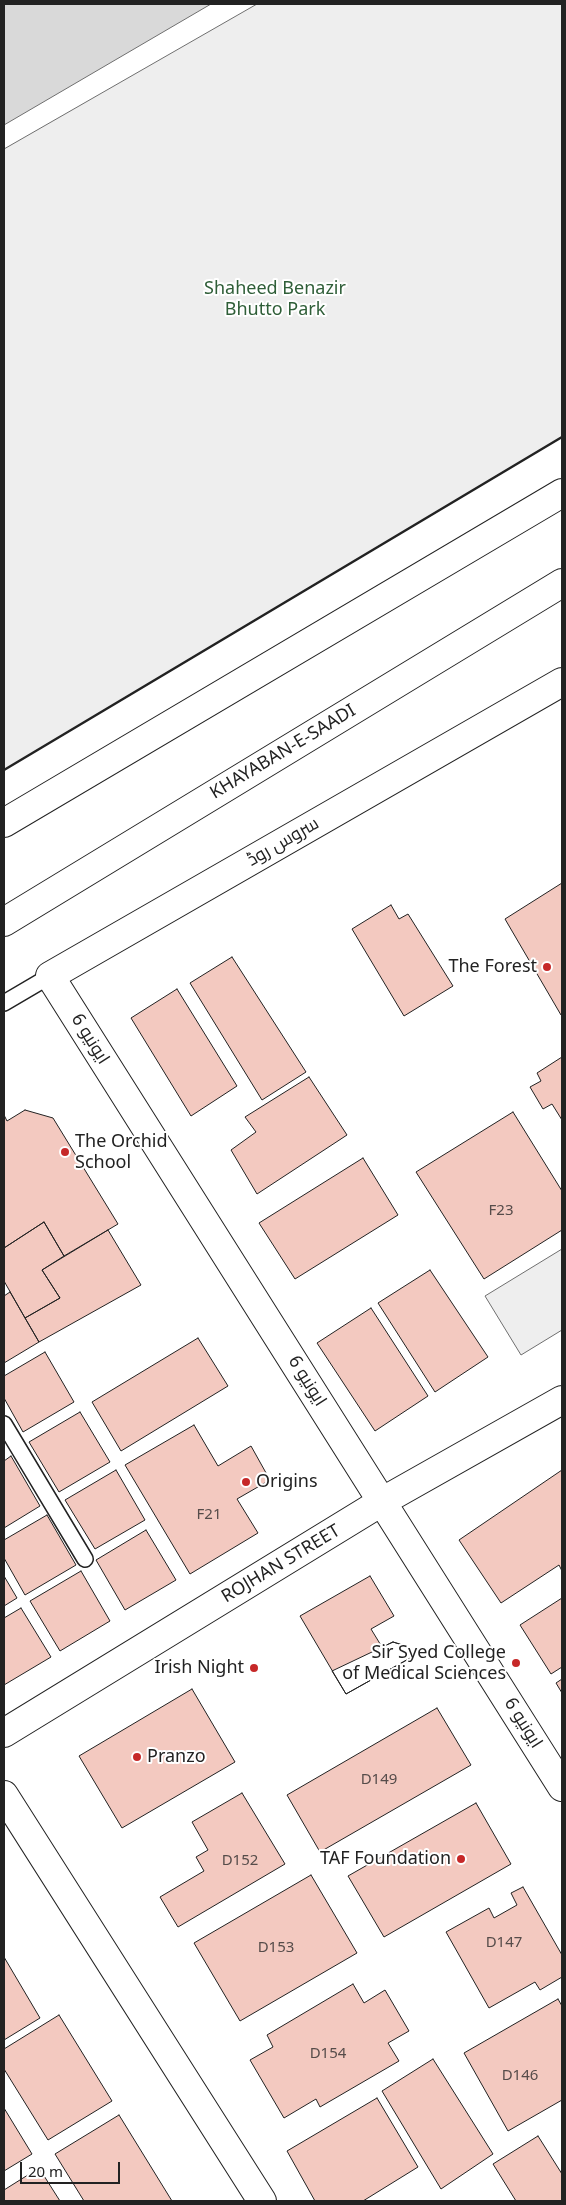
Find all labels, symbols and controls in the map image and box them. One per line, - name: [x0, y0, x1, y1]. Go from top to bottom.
- park label: Shaheed Benazir Bhutto Park: [204, 278, 346, 320]
- street label: KHAYABAN-E-SAADI: [206, 700, 360, 804]
- street label: سروس روڈ: [243, 813, 323, 871]
- place label: The Forest: [448, 956, 537, 978]
- marker: The Forest: [541, 961, 553, 973]
- street label: ایونیو 6: [66, 1010, 114, 1068]
- place label: The Orchid School: [75, 1131, 168, 1174]
- marker: The Orchid School: [59, 1146, 71, 1158]
- house number: F23: [489, 1202, 513, 1220]
- street label: ایونیو 6: [283, 1352, 331, 1410]
- place label: Origins: [256, 1471, 318, 1493]
- marker: Origins: [240, 1476, 252, 1488]
- house number: F21: [197, 1506, 221, 1524]
- street label: ROJHAN STREET: [218, 1520, 344, 1608]
- place label: Sir Syed College of Medical Sciences: [342, 1642, 506, 1685]
- place label: Irish Night: [154, 1657, 244, 1679]
- marker: Sir Syed College of Medical Sciences: [510, 1657, 522, 1669]
- marker: Irish Night: [248, 1662, 260, 1674]
- street label: ایونیو 6: [499, 1694, 547, 1752]
- place label: Pranzo: [147, 1746, 206, 1768]
- marker: Pranzo: [131, 1751, 143, 1763]
- house number: D149: [361, 1771, 397, 1789]
- place label: TAF Foundation: [320, 1848, 451, 1870]
- house number: D152: [222, 1852, 258, 1870]
- marker: TAF Foundation: [455, 1853, 467, 1865]
- house number: D147: [486, 1934, 522, 1952]
- house number: D153: [258, 1939, 294, 1957]
- house number: D154: [310, 2045, 346, 2063]
- house number: D146: [502, 2067, 538, 2085]
- scale bar: [22, 2152, 122, 2184]
- text: 20 m: [28, 2161, 63, 2181]

